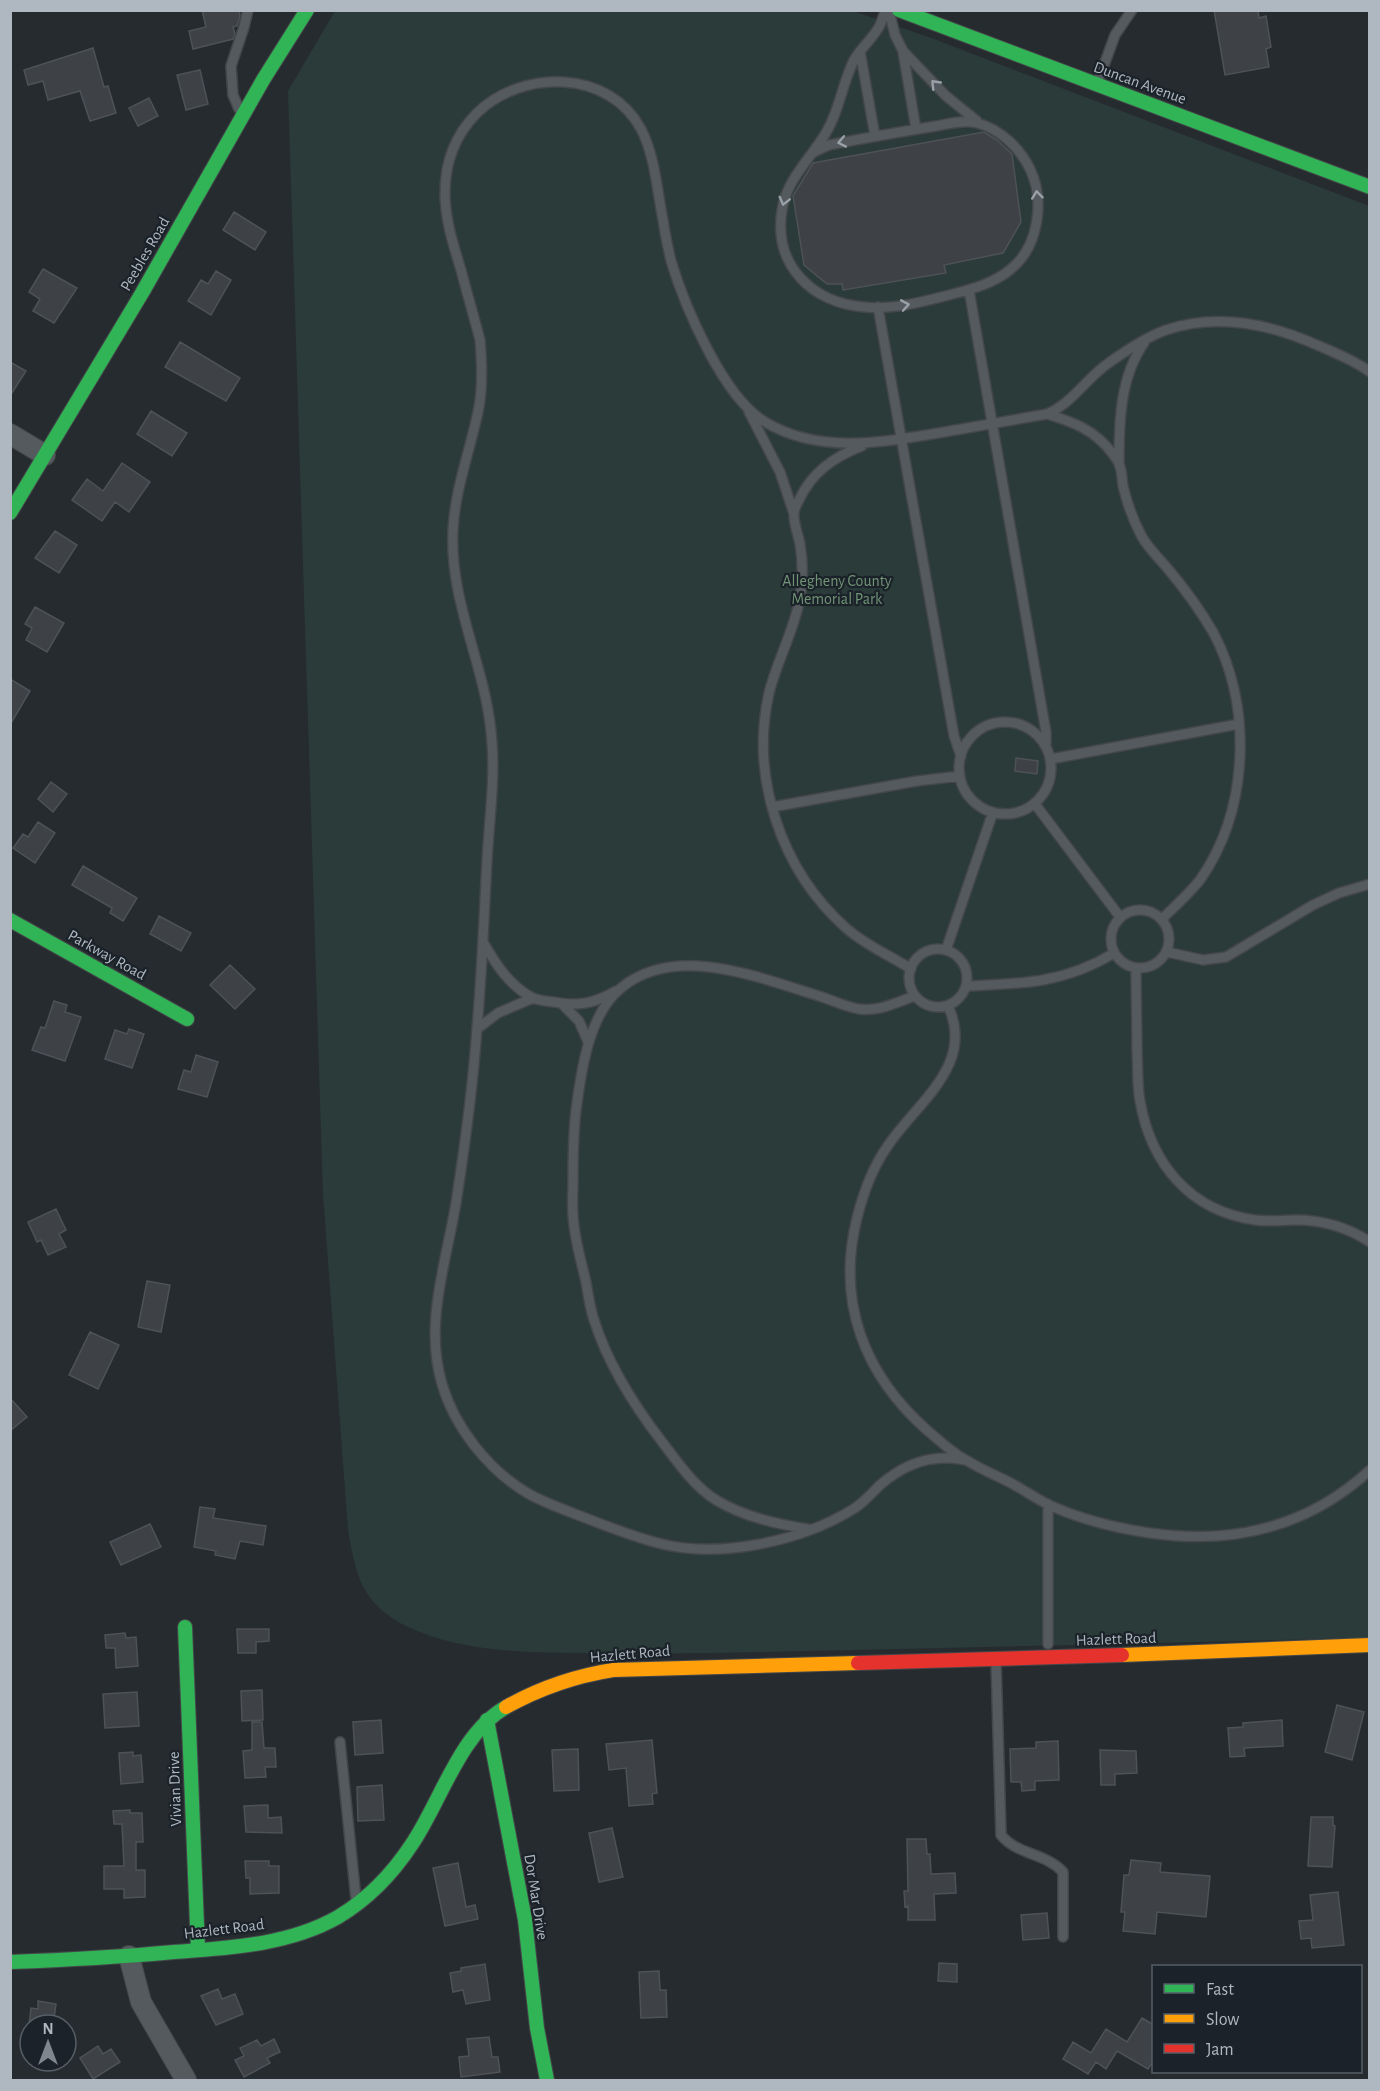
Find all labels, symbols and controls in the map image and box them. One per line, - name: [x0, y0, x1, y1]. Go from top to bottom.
- street label: Duncan Avenue: [1092, 59, 1188, 107]
- one-way arrow: [931, 81, 942, 92]
- one-way arrow: [837, 135, 847, 148]
- one-way arrow: [1031, 190, 1044, 200]
- one-way arrow: [779, 196, 792, 206]
- street label: Peebles Road: [117, 214, 173, 294]
- one-way arrow: [900, 299, 909, 311]
- park label: Allegheny County Memorial Park: [782, 573, 892, 607]
- street label: Parkway Road: [65, 927, 149, 984]
- street label: Hazlett Road: [1075, 1630, 1157, 1648]
- street label: Hazlett Road: [589, 1643, 671, 1665]
- street label: Vivian Drive: [166, 1751, 184, 1827]
- street label: Dor Mar Drive: [521, 1853, 551, 1941]
- street label: Hazlett Road: [183, 1916, 265, 1942]
- legend: [1152, 1965, 1362, 2073]
- text: Fast: [1206, 1981, 1234, 1999]
- text: Slow: [1206, 2011, 1239, 2029]
- north arrow: [18, 2013, 78, 2073]
- text: N: [42, 2021, 54, 2037]
- text: Jam: [1206, 2041, 1234, 2059]

